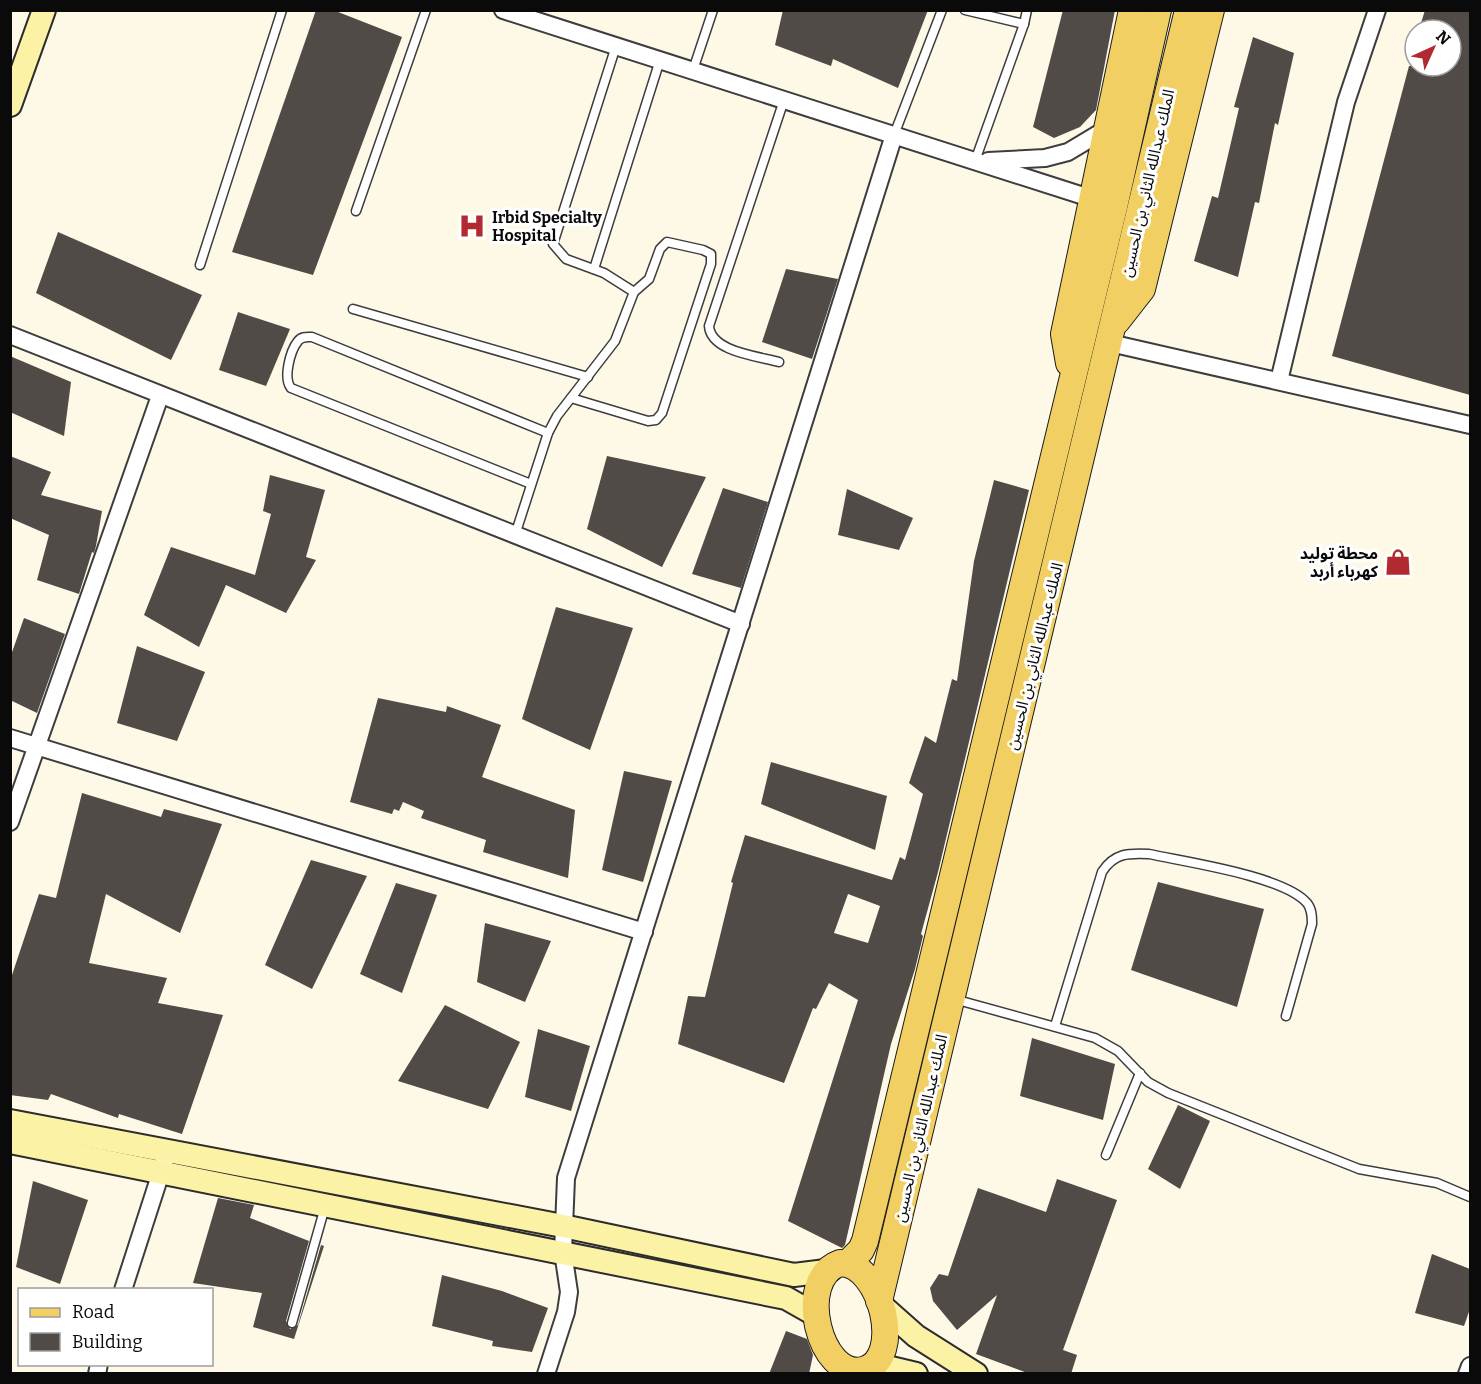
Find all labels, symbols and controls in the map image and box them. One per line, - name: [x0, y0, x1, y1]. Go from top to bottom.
- north arrow: [1403, 18, 1463, 78]
- text: N: [1432, 27, 1454, 49]
- street label: الملك عبدالله الثاني بن الحسين: [1117, 87, 1181, 280]
- place label: Irbid Specialty Hospital: [492, 208, 602, 245]
- hospital icon: Irbid Specialty Hospital: [457, 211, 487, 241]
- place label: محطة توليد كهرباء أربد: [1300, 544, 1379, 581]
- shop icon: محطة توليد كهرباء أربد: [1383, 547, 1413, 577]
- street label: الملك عبدالله الثاني بن الحسين: [1002, 561, 1070, 752]
- street label: الملك عبدالله الثاني بن الحسين: [890, 1032, 954, 1225]
- legend: [18, 1288, 213, 1366]
- text: Road: [72, 1301, 115, 1323]
- text: Building: [72, 1331, 143, 1353]

